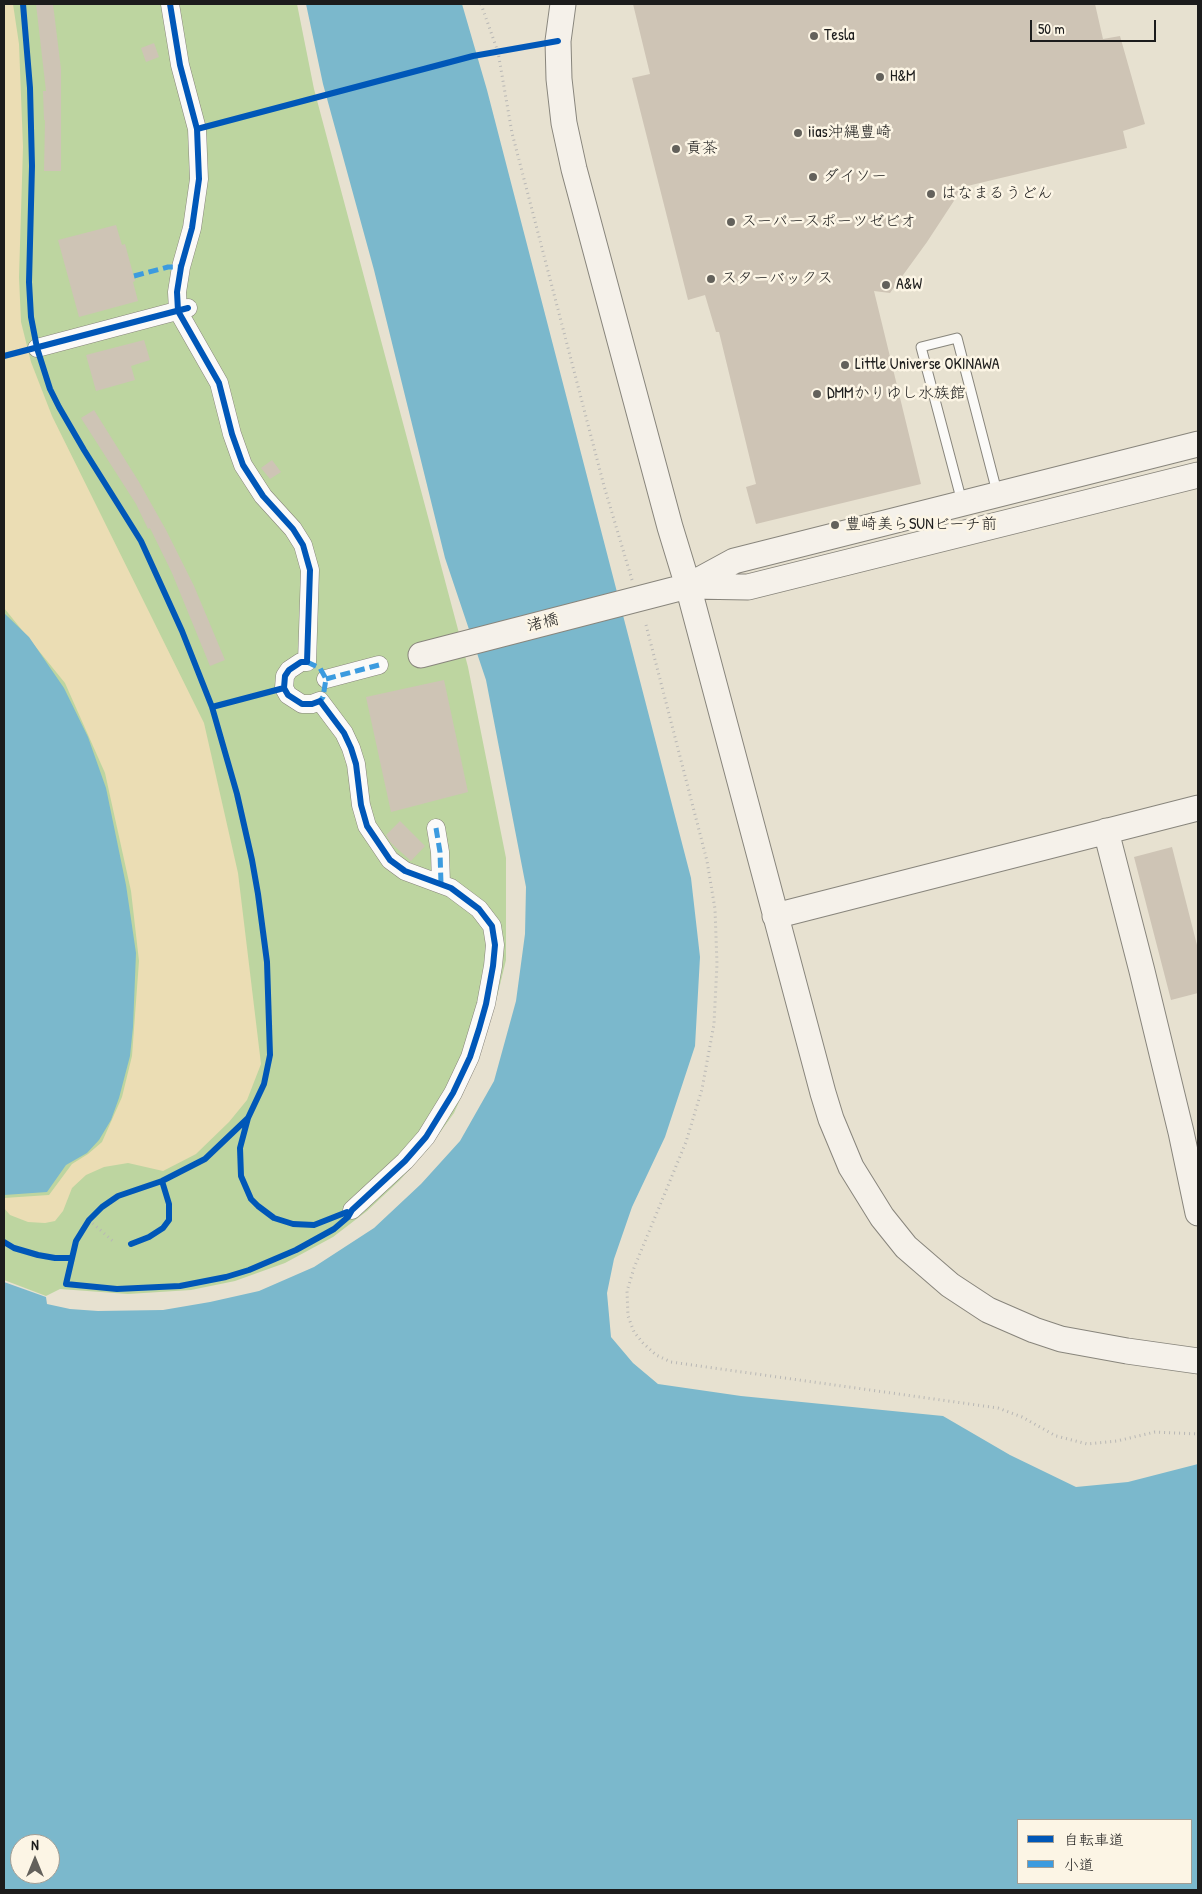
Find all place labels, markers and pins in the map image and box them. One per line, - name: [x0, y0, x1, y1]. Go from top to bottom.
- place label: Tesla: [824, 26, 855, 46]
- marker: Tesla: [808, 30, 820, 42]
- place label: H&M: [890, 67, 915, 87]
- marker: H&M: [874, 71, 886, 83]
- place label: iias沖縄豊崎: [808, 123, 892, 143]
- marker: iias沖縄豊崎: [792, 127, 804, 139]
- place label: 貢茶: [686, 139, 718, 159]
- marker: 貢茶: [670, 143, 682, 155]
- place label: ダイソー: [823, 167, 887, 187]
- marker: ダイソー: [807, 171, 819, 183]
- place label: はなまるうどん: [941, 184, 1053, 204]
- marker: はなまるうどん: [925, 188, 937, 200]
- place label: スーパースポーツゼビオ: [741, 212, 916, 232]
- marker: スーパースポーツゼビオ: [725, 216, 737, 228]
- place label: スターバックス: [721, 269, 833, 289]
- marker: スターバックス: [705, 273, 717, 285]
- place label: A&W: [896, 275, 922, 295]
- marker: A&W: [880, 279, 892, 291]
- place label: Little Universe OKINAWA: [855, 355, 1000, 375]
- marker: Little Universe OKINAWA: [839, 359, 851, 371]
- place label: DMMかりゆし水族館: [827, 384, 966, 404]
- marker: DMMかりゆし水族館: [811, 388, 823, 400]
- place label: 豊崎美らSUNビーチ前: [845, 515, 997, 535]
- marker: 豊崎美らSUNビーチ前: [829, 519, 841, 531]

